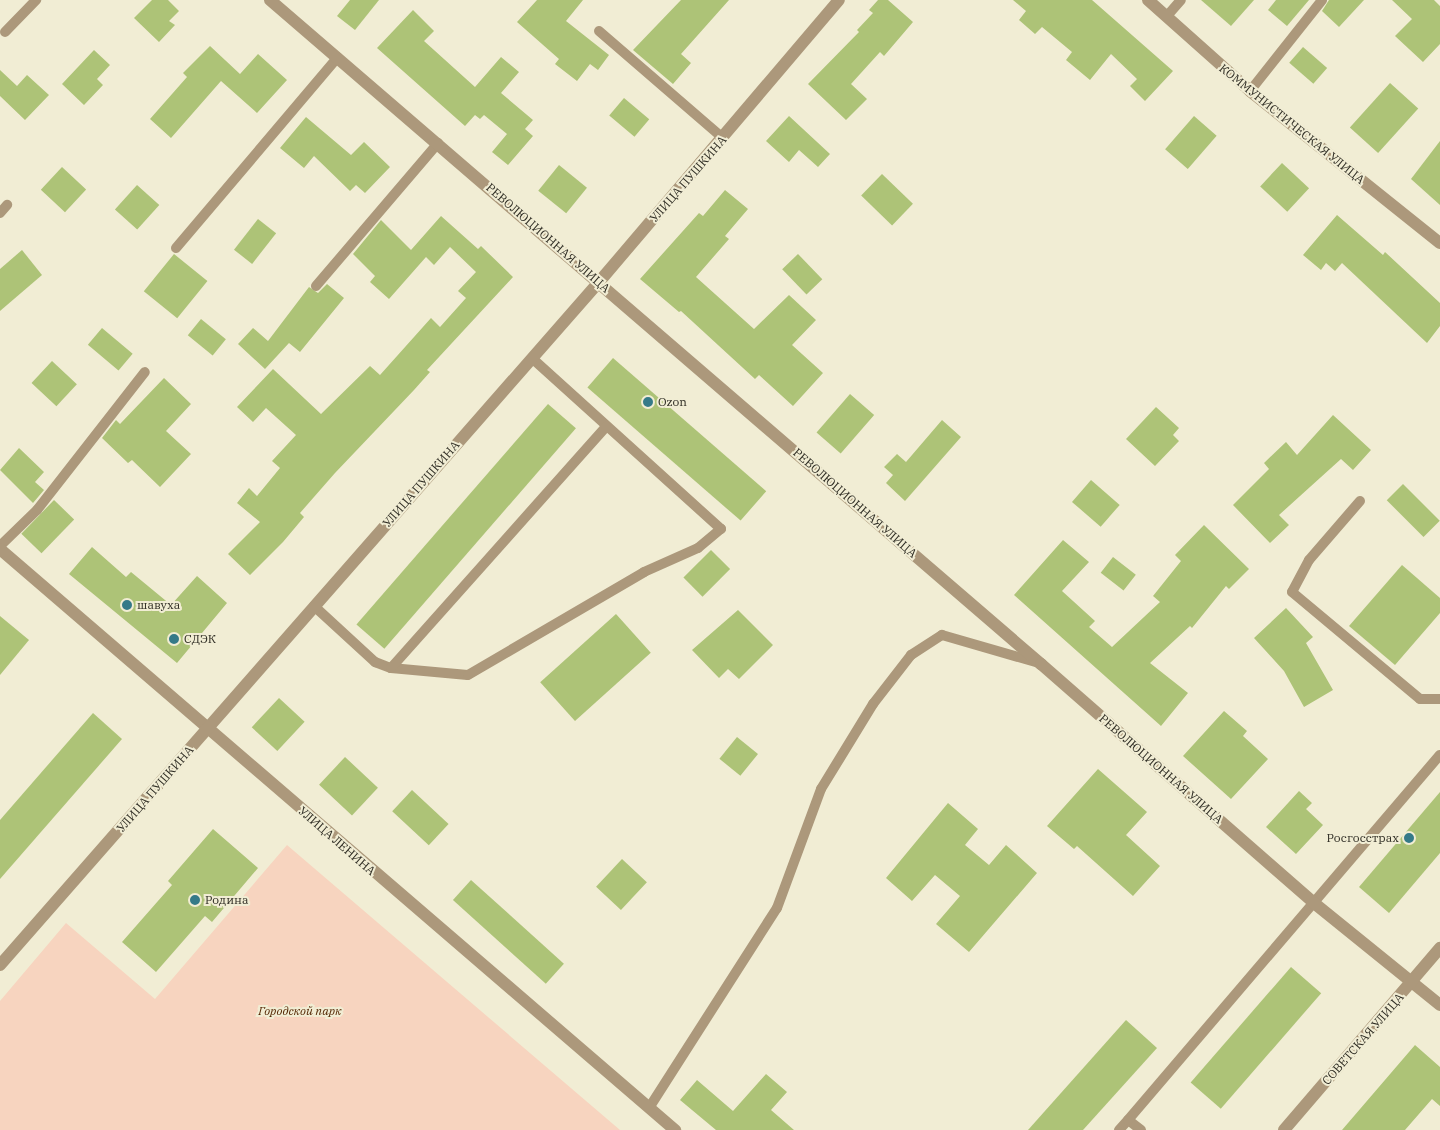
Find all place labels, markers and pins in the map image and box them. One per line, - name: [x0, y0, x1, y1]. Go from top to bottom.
- place label: Ozon: [658, 395, 687, 409]
- marker: Ozon: [642, 396, 654, 408]
- place label: шавуха: [137, 598, 180, 612]
- marker: шавуха: [121, 599, 133, 611]
- place label: СДЭК: [184, 632, 216, 646]
- marker: СДЭК: [168, 633, 180, 645]
- place label: Росгосстрах: [1327, 831, 1399, 845]
- marker: Росгосстрах: [1403, 832, 1415, 844]
- place label: Родина: [205, 893, 249, 907]
- marker: Родина: [189, 894, 201, 906]

